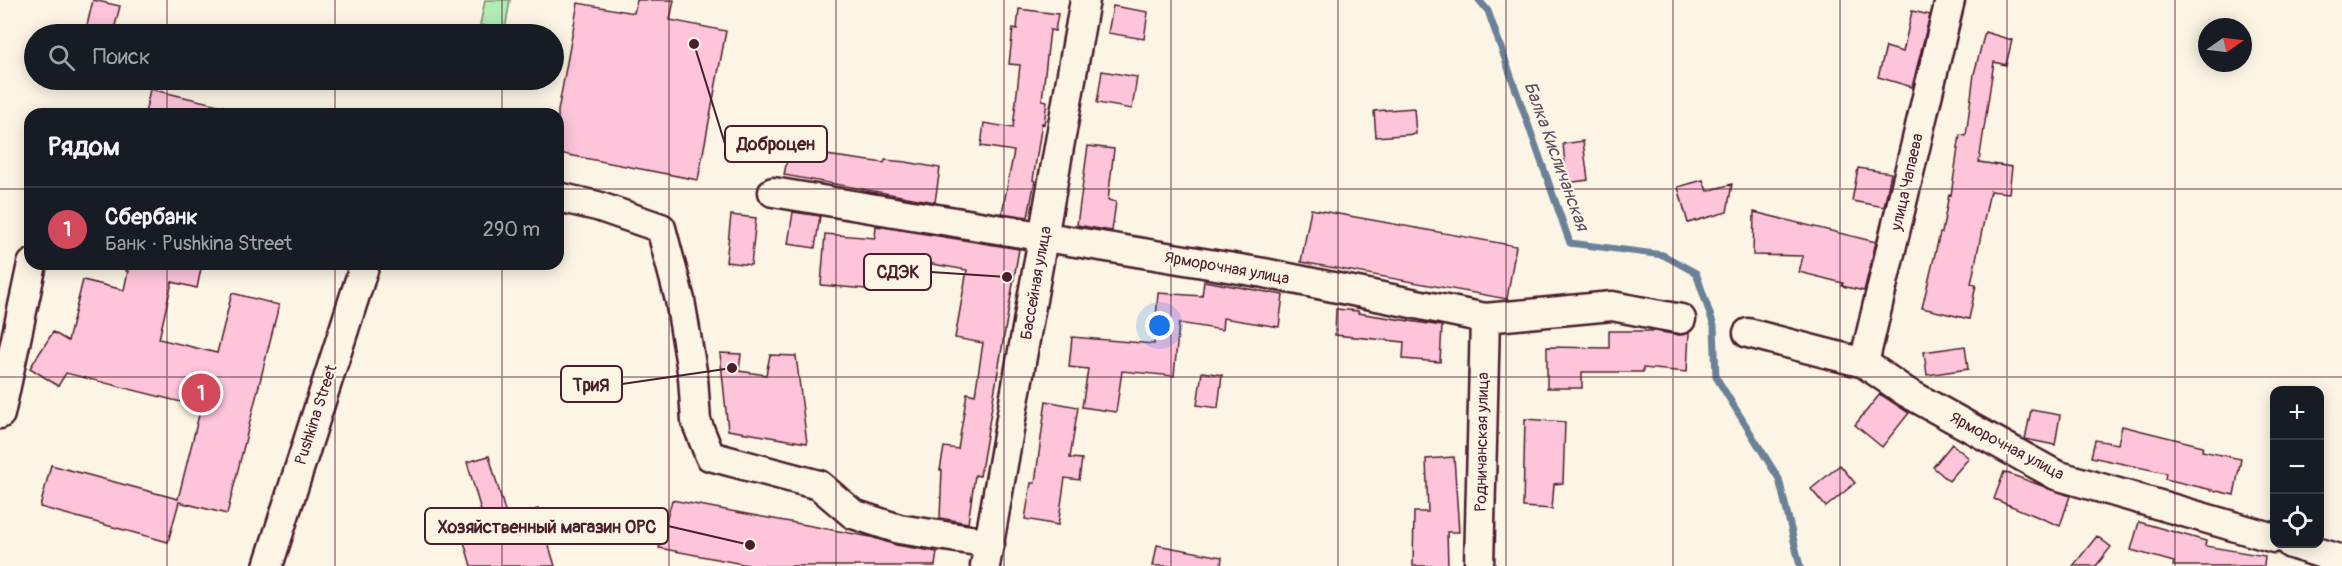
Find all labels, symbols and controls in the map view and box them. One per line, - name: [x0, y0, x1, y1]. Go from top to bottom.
- north arrow: [2198, 18, 2252, 72]
- search box: [24, 24, 564, 90]
- icon: search: [45, 41, 78, 74]
- text: Поиск: [93, 43, 150, 71]
- water label: Балка Кисличанская: [1518, 78, 1594, 235]
- callout: Доброцен: [725, 126, 827, 162]
- text: Рядом: [48, 131, 120, 163]
- street label: улица Чапаева: [1886, 131, 1928, 234]
- text: Доброцен: [736, 133, 815, 156]
- text: Сбербанк: [105, 203, 198, 231]
- text: 1: [64, 217, 71, 242]
- text: 290 m: [483, 217, 540, 242]
- street label: Бассейная улица: [1016, 225, 1056, 341]
- text: Банк · Pushkina Street: [105, 231, 292, 256]
- street label: Ярморочная улица: [1163, 247, 1291, 289]
- callout: СДЭК: [864, 254, 931, 290]
- text: СДЭК: [876, 261, 920, 284]
- your location: [1145, 311, 1174, 340]
- street label: Pushkina Street: [290, 362, 342, 468]
- callout: ТриЯ: [561, 366, 622, 402]
- pin: 1: [182, 370, 220, 416]
- street label: Родничанская улица: [1471, 372, 1493, 512]
- text: ТриЯ: [572, 374, 609, 397]
- map controls: [2270, 386, 2324, 548]
- button: +: [2270, 386, 2324, 440]
- street label: Ярморочная улица: [1946, 407, 2068, 485]
- button: −: [2270, 440, 2324, 494]
- button: locate: [2270, 494, 2324, 548]
- callout: Хозяйственный магазин ОРС: [425, 508, 668, 544]
- text: Хозяйственный магазин ОРС: [438, 516, 656, 539]

